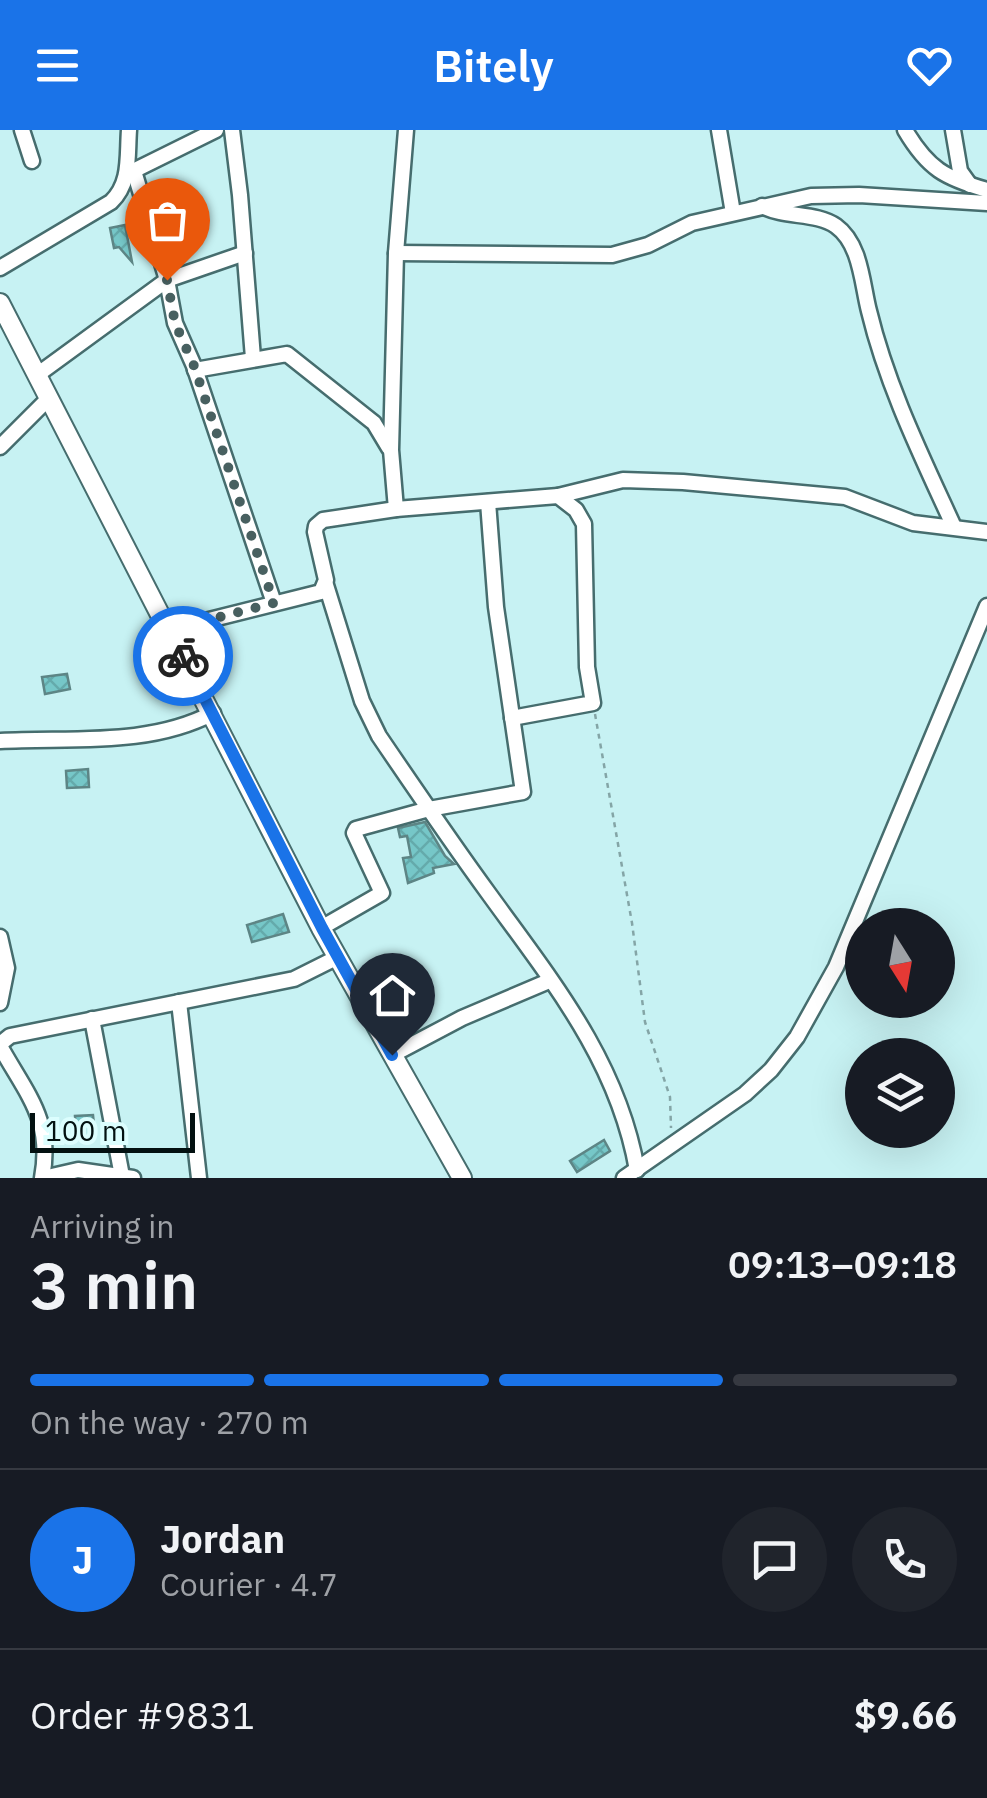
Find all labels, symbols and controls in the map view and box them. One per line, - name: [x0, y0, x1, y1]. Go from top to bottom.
- text: Bitely: [433, 36, 554, 94]
- icon: menu: [30, 38, 85, 93]
- icon: heart: [902, 38, 957, 93]
- pin: [125, 178, 210, 281]
- icon: bag: [140, 193, 195, 248]
- courier: [133, 606, 233, 706]
- icon: bike: [156, 629, 211, 684]
- north arrow: [845, 908, 955, 1018]
- map controls: [845, 908, 955, 1148]
- pin: [350, 953, 435, 1056]
- icon: home: [365, 968, 420, 1023]
- button: layers: [845, 1038, 955, 1148]
- scale bar: [30, 1108, 195, 1153]
- text: 100 m: [45, 1112, 126, 1149]
- text: Arriving in: [30, 1205, 175, 1247]
- text: 09:13–09:18: [728, 1239, 957, 1288]
- text: 3 min: [30, 1242, 198, 1327]
- text: On the way · 270 m: [30, 1401, 309, 1443]
- button: chat: [722, 1507, 827, 1612]
- button: phone: [852, 1507, 957, 1612]
- text: Jordan: [160, 1514, 285, 1563]
- text: J: [72, 1535, 93, 1584]
- text: Courier · 4.7: [160, 1563, 338, 1605]
- text: Order #9831: [30, 1690, 255, 1739]
- text: $9.66: [854, 1690, 957, 1739]

